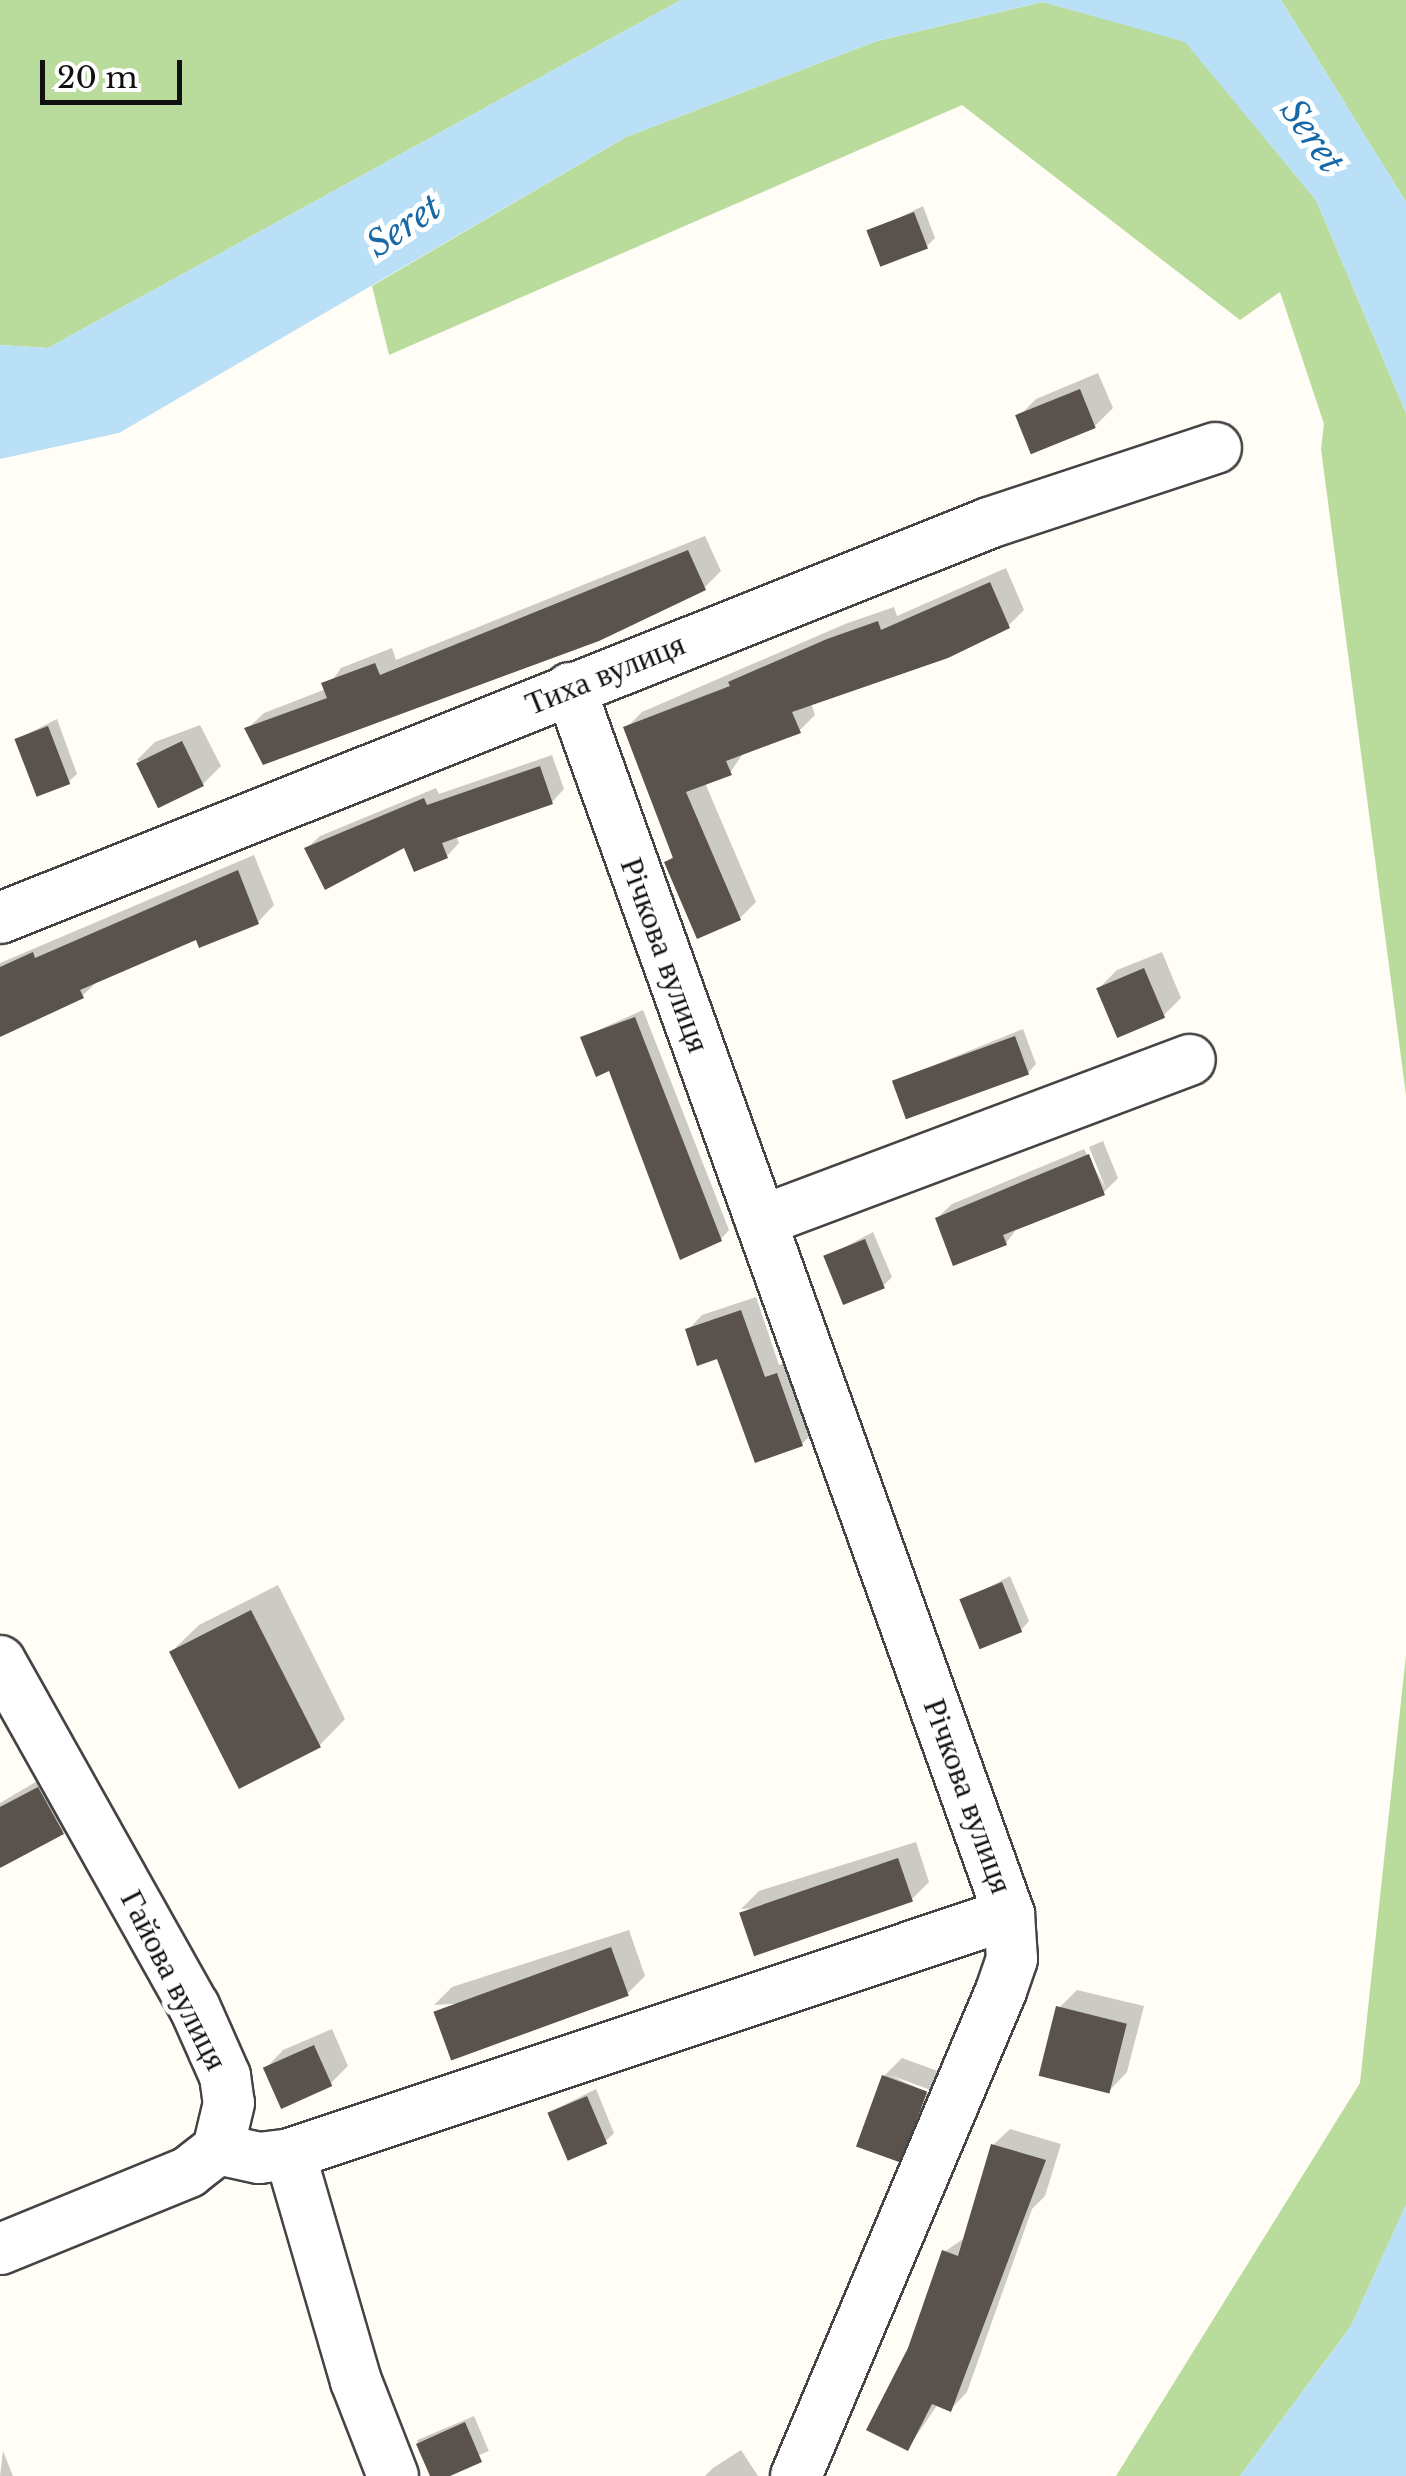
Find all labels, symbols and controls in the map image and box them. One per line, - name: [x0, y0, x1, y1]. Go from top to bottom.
- scale bar: [45, 40, 188, 102]
- text: 20 m: [57, 59, 138, 96]
- water label: Seret: [1272, 91, 1352, 181]
- water label: Seret: [359, 186, 449, 266]
- street label: Тиха вулиця: [520, 625, 690, 723]
- street label: Річкова вулиця: [612, 852, 718, 1058]
- street label: Річкова вулиця: [915, 1693, 1021, 1899]
- street label: Гайова вулиця: [112, 1884, 236, 2076]

